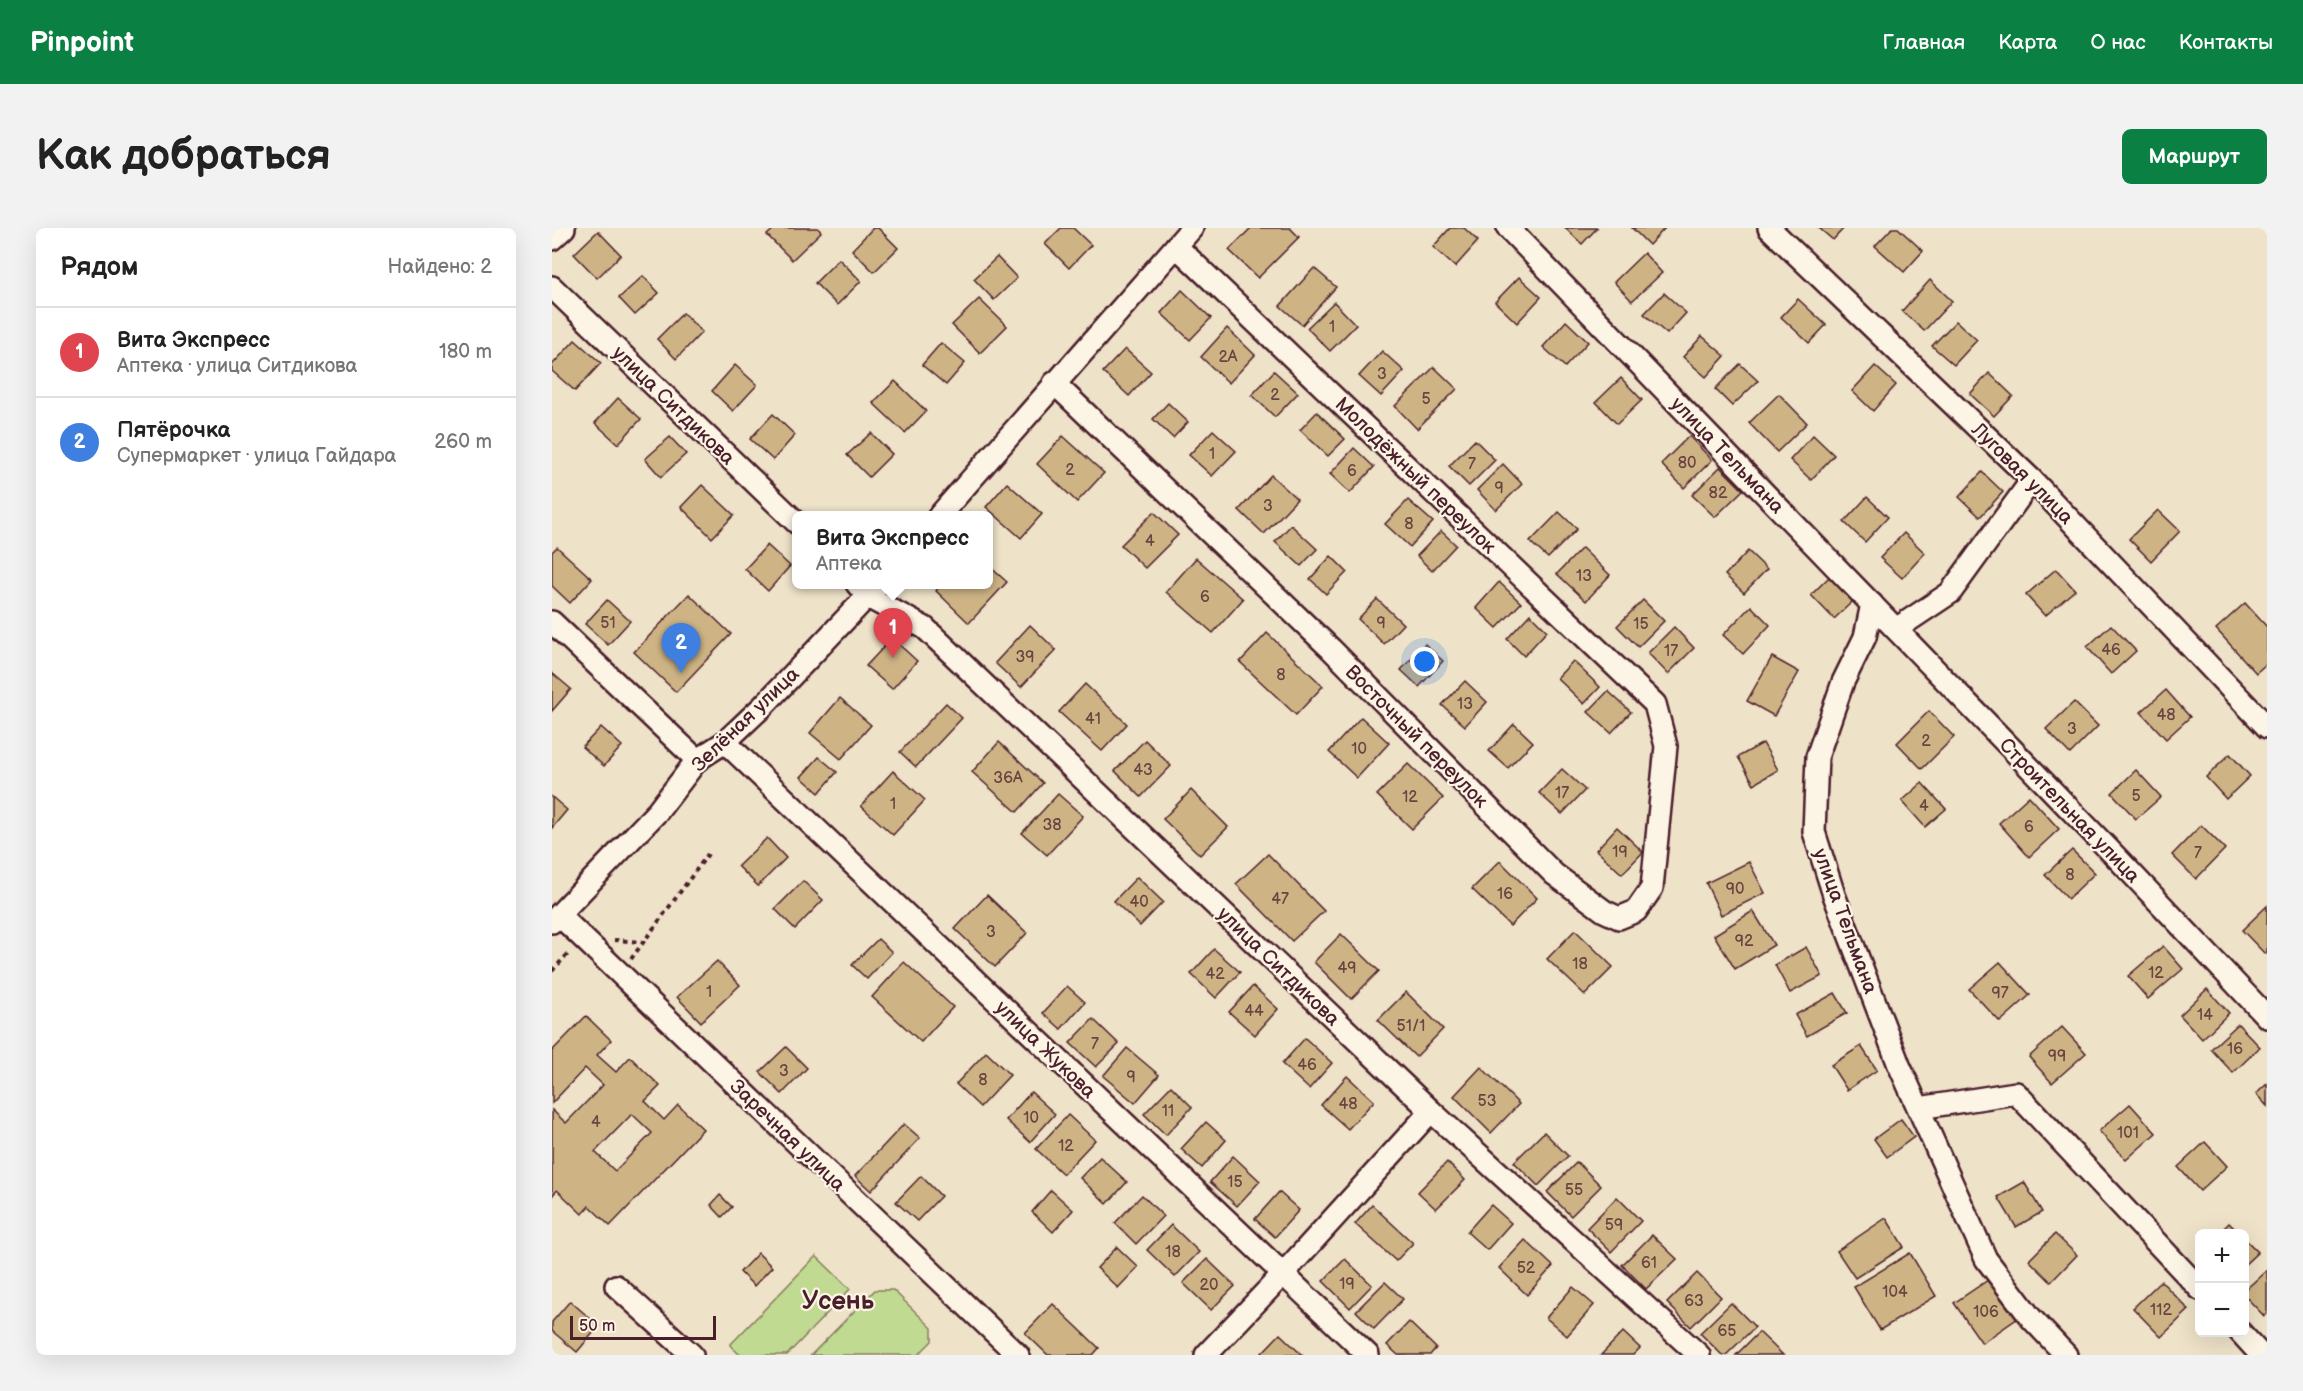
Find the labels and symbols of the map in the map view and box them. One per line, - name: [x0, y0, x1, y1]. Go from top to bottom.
- house number: 1: [1329, 318, 1335, 337]
- street label: улица Ситдикова: [607, 341, 740, 470]
- house number: 2А: [1218, 348, 1238, 367]
- house number: 3: [1377, 365, 1387, 384]
- house number: 2: [1270, 386, 1280, 405]
- house number: 5: [1421, 390, 1431, 409]
- street label: улица Тельмана: [1666, 392, 1789, 519]
- street label: Молодёжный переулок: [1330, 393, 1501, 559]
- street label: Луговая улица: [1966, 417, 2078, 530]
- house number: 1: [1209, 445, 1215, 464]
- house number: 80: [1678, 454, 1696, 473]
- house number: 7: [1468, 455, 1476, 474]
- house number: 2: [1065, 461, 1075, 480]
- house number: 6: [1347, 462, 1357, 481]
- house number: 9: [1494, 479, 1504, 498]
- house number: 82: [1709, 484, 1728, 503]
- house number: 3: [1263, 497, 1273, 516]
- house number: 8: [1404, 515, 1414, 534]
- house number: 4: [1145, 532, 1155, 551]
- house number: 13: [1576, 567, 1592, 586]
- house number: 6: [1200, 588, 1210, 607]
- pin: 1: [874, 608, 912, 658]
- house number: 51: [600, 614, 616, 633]
- house number: 9: [1376, 614, 1386, 633]
- house number: 15: [1633, 615, 1649, 634]
- pin: 2: [662, 624, 700, 673]
- house number: 46: [2101, 641, 2121, 660]
- house number: 17: [1664, 642, 1678, 661]
- your location: [1410, 647, 1439, 676]
- house number: 39: [1015, 648, 1035, 667]
- street label: Восточный переулок: [1340, 660, 1493, 813]
- street label: Зелёная улица: [687, 662, 805, 777]
- house number: 8: [1276, 666, 1286, 685]
- house number: 13: [1457, 695, 1473, 714]
- house number: 48: [2156, 706, 2176, 725]
- house number: 41: [1085, 710, 1101, 729]
- house number: 3: [2067, 720, 2077, 739]
- house number: 2: [1921, 732, 1931, 751]
- street label: Строительная улица: [1994, 733, 2145, 888]
- house number: 10: [1351, 740, 1367, 759]
- house number: 43: [1133, 761, 1153, 780]
- house number: 36А: [993, 769, 1023, 788]
- house number: 17: [1555, 784, 1569, 803]
- house number: 5: [2131, 787, 2141, 806]
- house number: 12: [1402, 788, 1418, 807]
- house number: 1: [890, 795, 896, 814]
- house number: 4: [1919, 797, 1929, 816]
- house number: 38: [1042, 816, 1062, 835]
- house number: 6: [2024, 818, 2034, 837]
- house number: 19: [1612, 843, 1628, 862]
- house number: 7: [2194, 844, 2202, 863]
- street label: улица Тельмана: [1808, 845, 1883, 997]
- house number: 8: [2065, 866, 2075, 885]
- house number: 90: [1726, 880, 1744, 899]
- house number: 16: [1497, 885, 1513, 904]
- house number: 47: [1271, 890, 1289, 909]
- house number: 40: [1129, 893, 1149, 912]
- street label: улица Ситдикова: [1212, 902, 1345, 1031]
- house number: 3: [986, 923, 996, 942]
- house number: 92: [1735, 932, 1754, 951]
- house number: 18: [1572, 955, 1588, 974]
- house number: 49: [1337, 959, 1357, 978]
- house number: 12: [2148, 964, 2164, 983]
- house number: 42: [1205, 965, 1225, 984]
- house number: 1: [706, 983, 712, 1002]
- house number: 97: [1991, 984, 2009, 1003]
- street label: улица Жукова: [990, 996, 1101, 1104]
- house number: 44: [1244, 1002, 1264, 1021]
- house number: 14: [2197, 1006, 2213, 1025]
- house number: 51/1: [1397, 1017, 1425, 1036]
- house number: 7: [1091, 1035, 1099, 1054]
- house number: 16: [2227, 1040, 2243, 1059]
- house number: 99: [2048, 1047, 2066, 1066]
- house number: 46: [1297, 1056, 1317, 1075]
- house number: 3: [779, 1062, 789, 1081]
- house number: 9: [1126, 1068, 1136, 1087]
- house number: 8: [978, 1071, 988, 1090]
- street label: Заречная улица: [725, 1075, 850, 1197]
- house number: 53: [1477, 1092, 1497, 1111]
- house number: 48: [1338, 1095, 1358, 1114]
- house number: 11: [1162, 1102, 1174, 1121]
- house number: 10: [1023, 1109, 1039, 1128]
- house number: 4: [591, 1113, 601, 1132]
- house number: 101: [2117, 1124, 2139, 1143]
- house number: 12: [1058, 1137, 1074, 1156]
- house number: 15: [1227, 1173, 1243, 1192]
- house number: 55: [1565, 1181, 1583, 1200]
- house number: 59: [1605, 1216, 1623, 1235]
- house number: 18: [1165, 1243, 1181, 1262]
- house number: 61: [1641, 1254, 1657, 1273]
- house number: 52: [1517, 1259, 1536, 1278]
- house number: 19: [1339, 1275, 1355, 1294]
- house number: 20: [1200, 1276, 1218, 1295]
- house number: 104: [1882, 1283, 1908, 1302]
- district label: Усень: [802, 1286, 875, 1317]
- house number: 63: [1684, 1292, 1704, 1311]
- house number: 112: [2150, 1301, 2172, 1320]
- house number: 106: [1973, 1303, 1999, 1322]
- scale bar: [570, 1313, 716, 1340]
- house number: 65: [1718, 1322, 1736, 1341]

